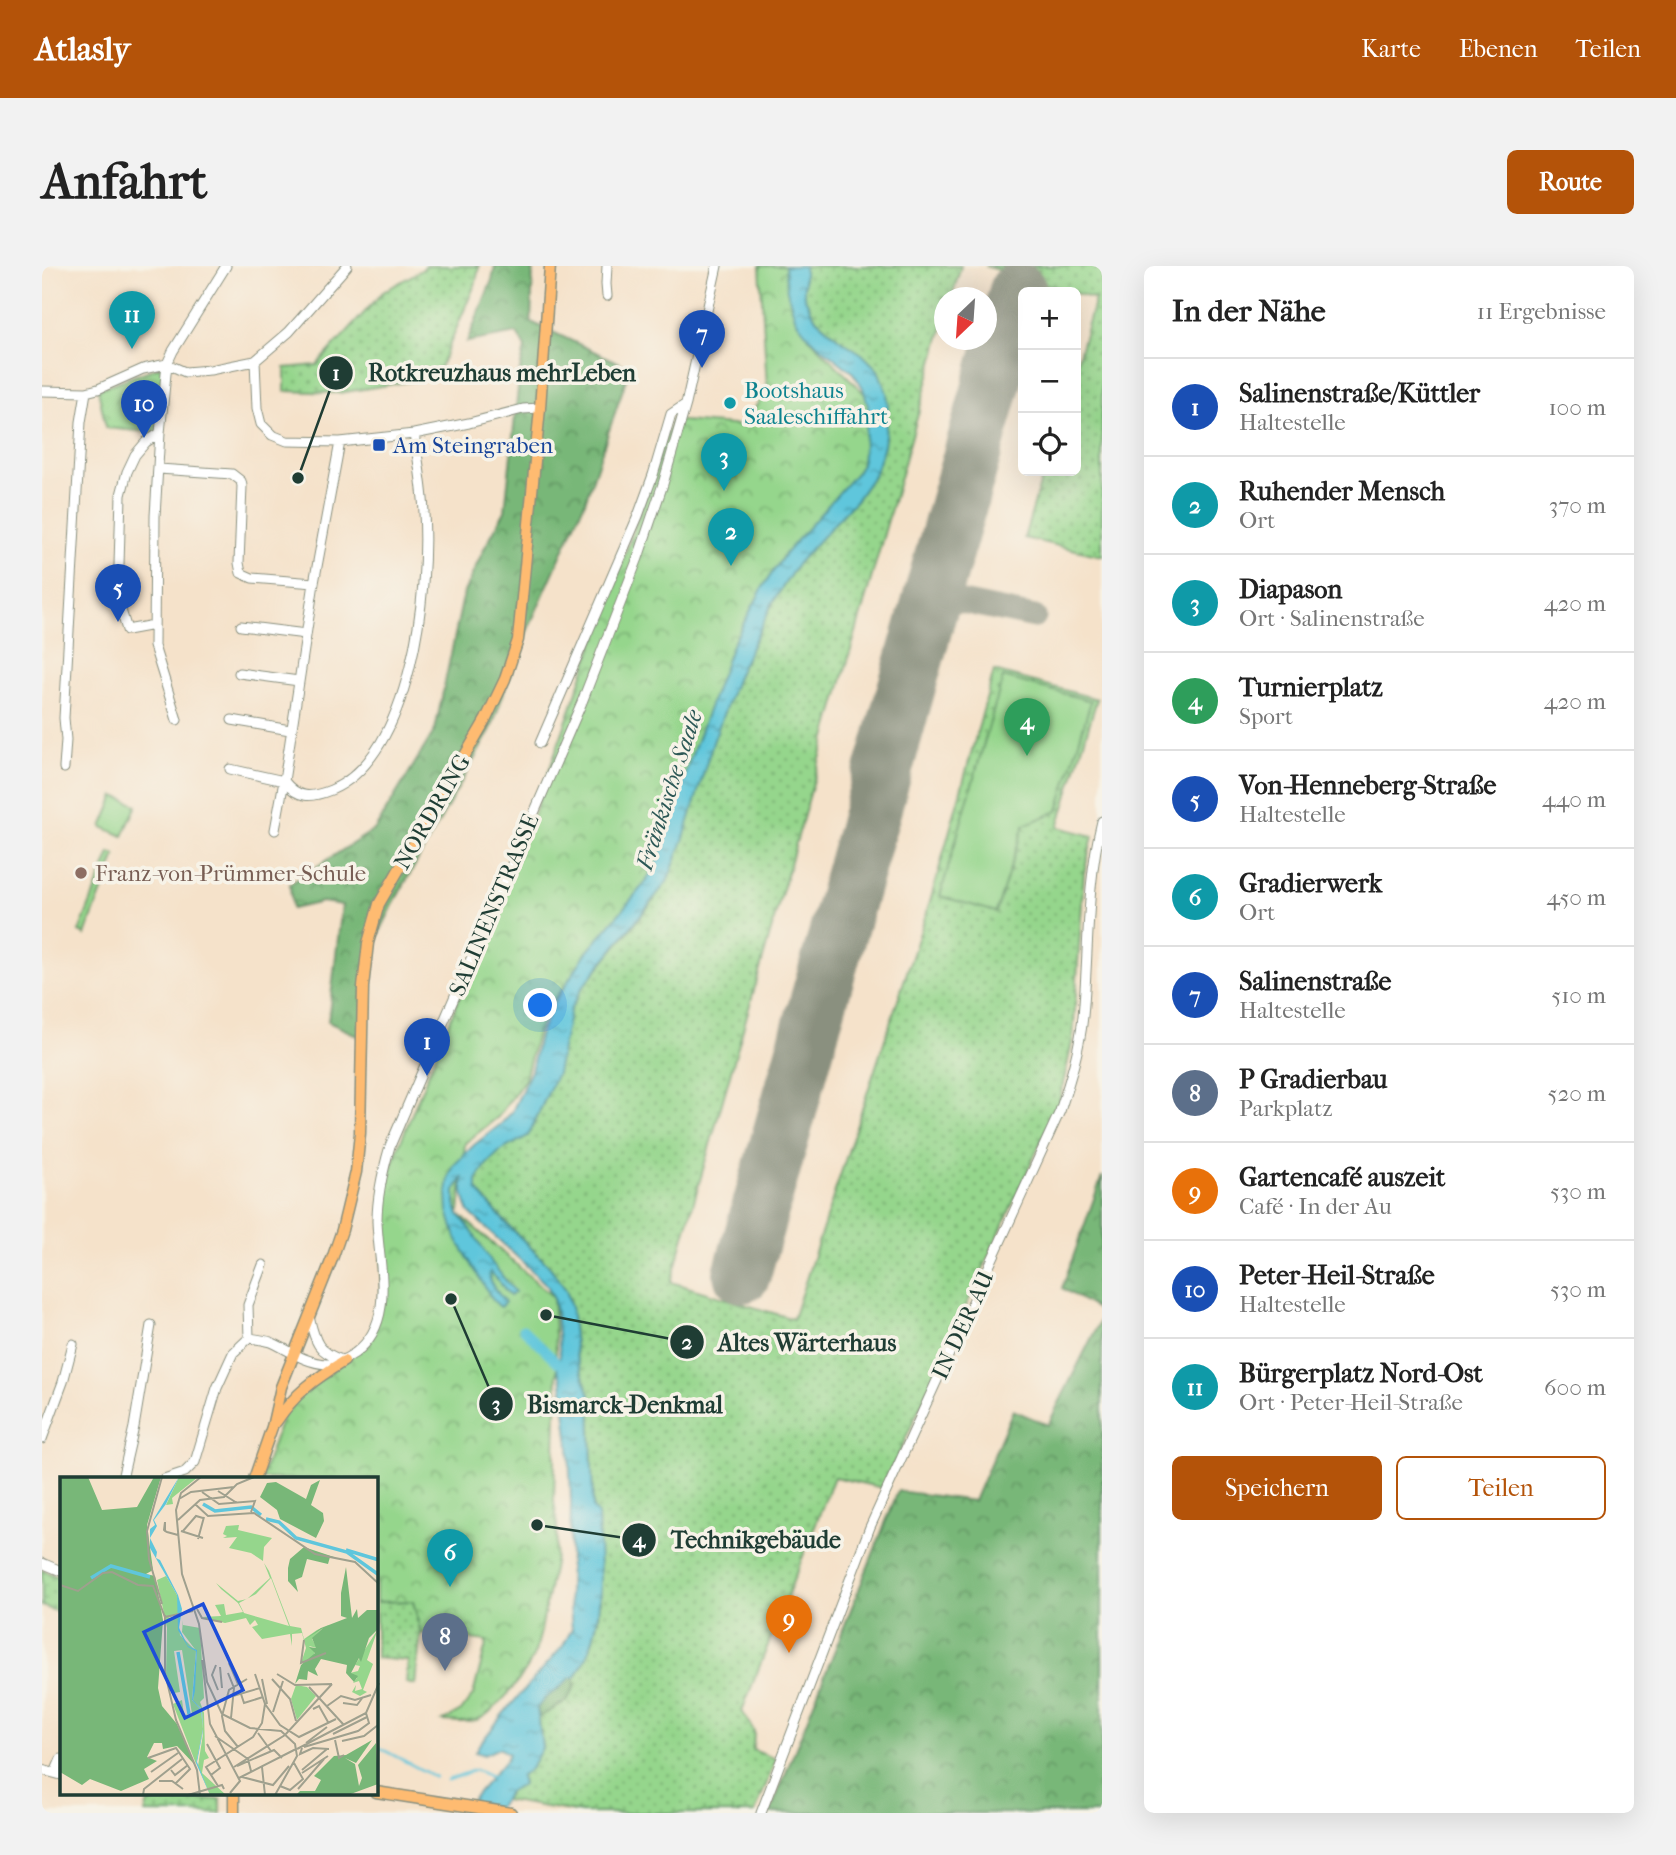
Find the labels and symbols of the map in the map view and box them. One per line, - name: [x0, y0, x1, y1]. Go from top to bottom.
- north arrow: [934, 287, 997, 350]
- pin: 11: [109, 291, 155, 349]
- pin: 7: [679, 310, 725, 368]
- callout: Rotkreuzhaus mehrLeben: [318, 350, 650, 395]
- text: Rotkreuzhaus mehrLeben: [368, 359, 637, 387]
- text: 1: [332, 361, 340, 385]
- place label: Bootshaus Saaleschiffahrt: [744, 377, 888, 430]
- pin: 10: [121, 380, 167, 438]
- marker: Bootshaus Saaleschiffahrt: [722, 395, 738, 411]
- place label: Am Steingraben: [392, 432, 554, 459]
- pin: 3: [701, 433, 747, 491]
- marker: Am Steingraben: [371, 437, 387, 453]
- pin: 2: [708, 508, 754, 566]
- pin: 5: [95, 564, 141, 622]
- pin: 4: [1004, 698, 1050, 756]
- water label: Fränkische Saale: [630, 705, 708, 874]
- street label: NORDRING: [388, 750, 476, 874]
- street label: SALINENSTRASSE: [443, 810, 545, 1000]
- place label: Franz-von-Prümmer-Schule: [95, 860, 366, 887]
- marker: Franz-von-Prümmer-Schule: [73, 865, 89, 881]
- your location: [523, 988, 557, 1022]
- pin: 1: [404, 1018, 450, 1076]
- street label: IN DER AU: [926, 1266, 1000, 1383]
- callout: Altes Wärterhaus: [669, 1320, 911, 1365]
- text: Altes Wärterhaus: [716, 1329, 896, 1357]
- text: 2: [682, 1330, 693, 1354]
- callout: Bismarck-Denkmal: [478, 1382, 737, 1427]
- text: Bismarck-Denkmal: [527, 1391, 723, 1419]
- text: 3: [492, 1392, 500, 1416]
- inset map: [60, 1477, 378, 1796]
- callout: Technikgebäude: [622, 1518, 855, 1563]
- text: Technikgebäude: [670, 1526, 841, 1554]
- text: 4: [632, 1528, 647, 1553]
- pin: 6: [427, 1529, 473, 1587]
- pin: 9: [766, 1595, 812, 1653]
- pin: 8: [422, 1613, 468, 1671]

